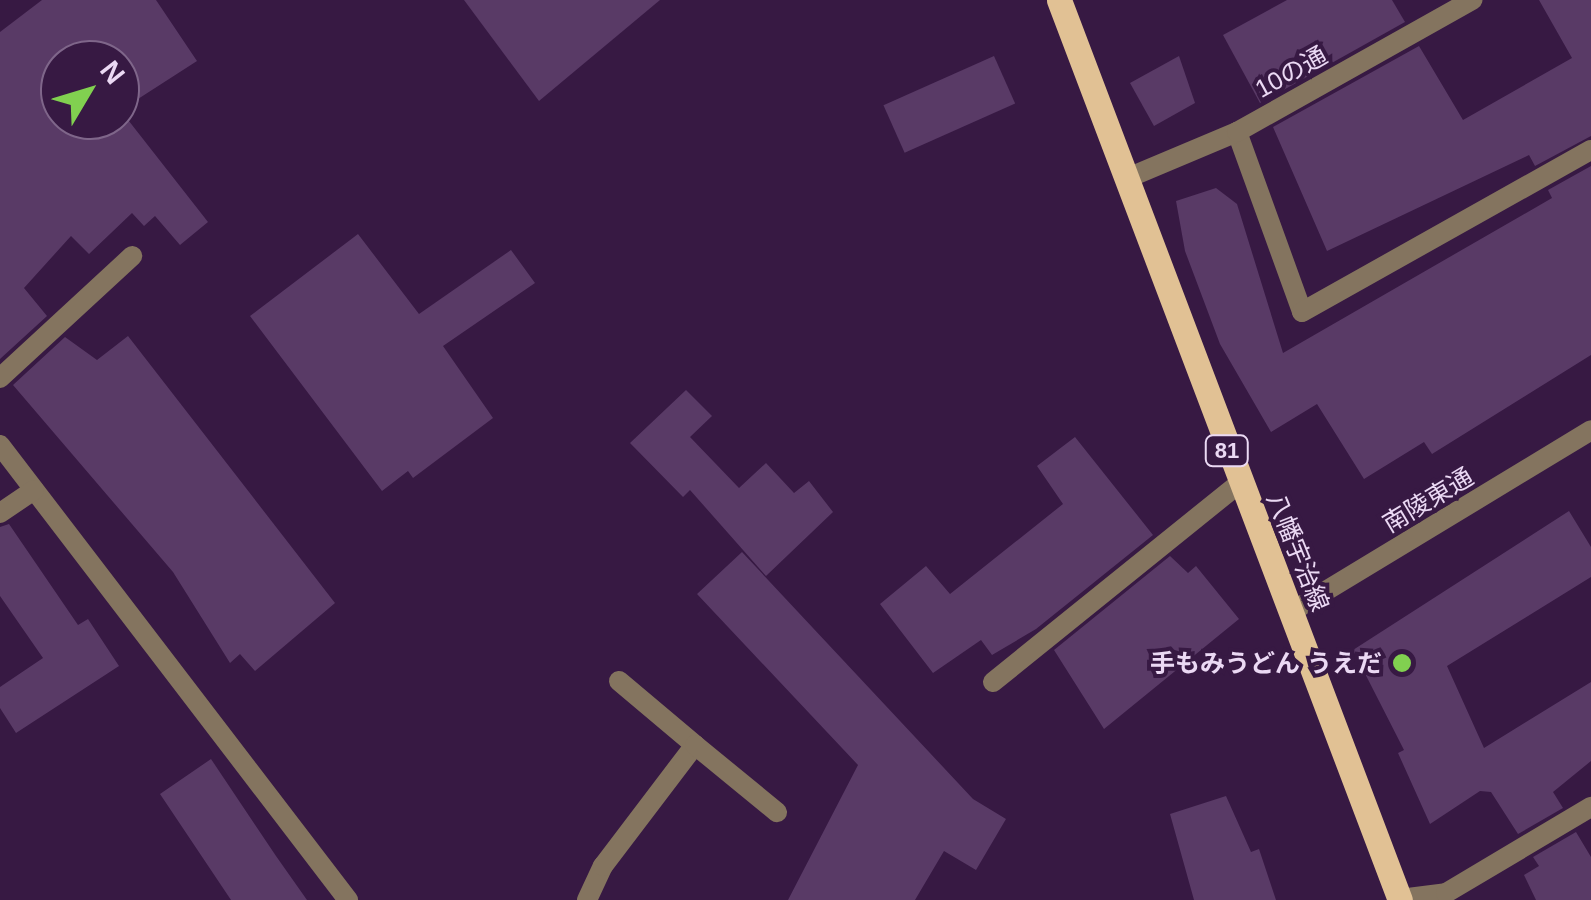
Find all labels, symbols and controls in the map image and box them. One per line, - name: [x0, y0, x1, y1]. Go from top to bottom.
- north arrow: [40, 40, 140, 140]
- street label: 10の通: [1250, 40, 1332, 104]
- text: N: [94, 55, 131, 90]
- road number: 81: [1204, 434, 1250, 468]
- street label: 南陵東通: [1377, 461, 1479, 539]
- street label: 八幡宇治線: [1261, 488, 1335, 616]
- place label: 手もみうどん うえだ: [1150, 648, 1382, 678]
- marker: 手もみうどん うえだ: [1391, 652, 1413, 674]

